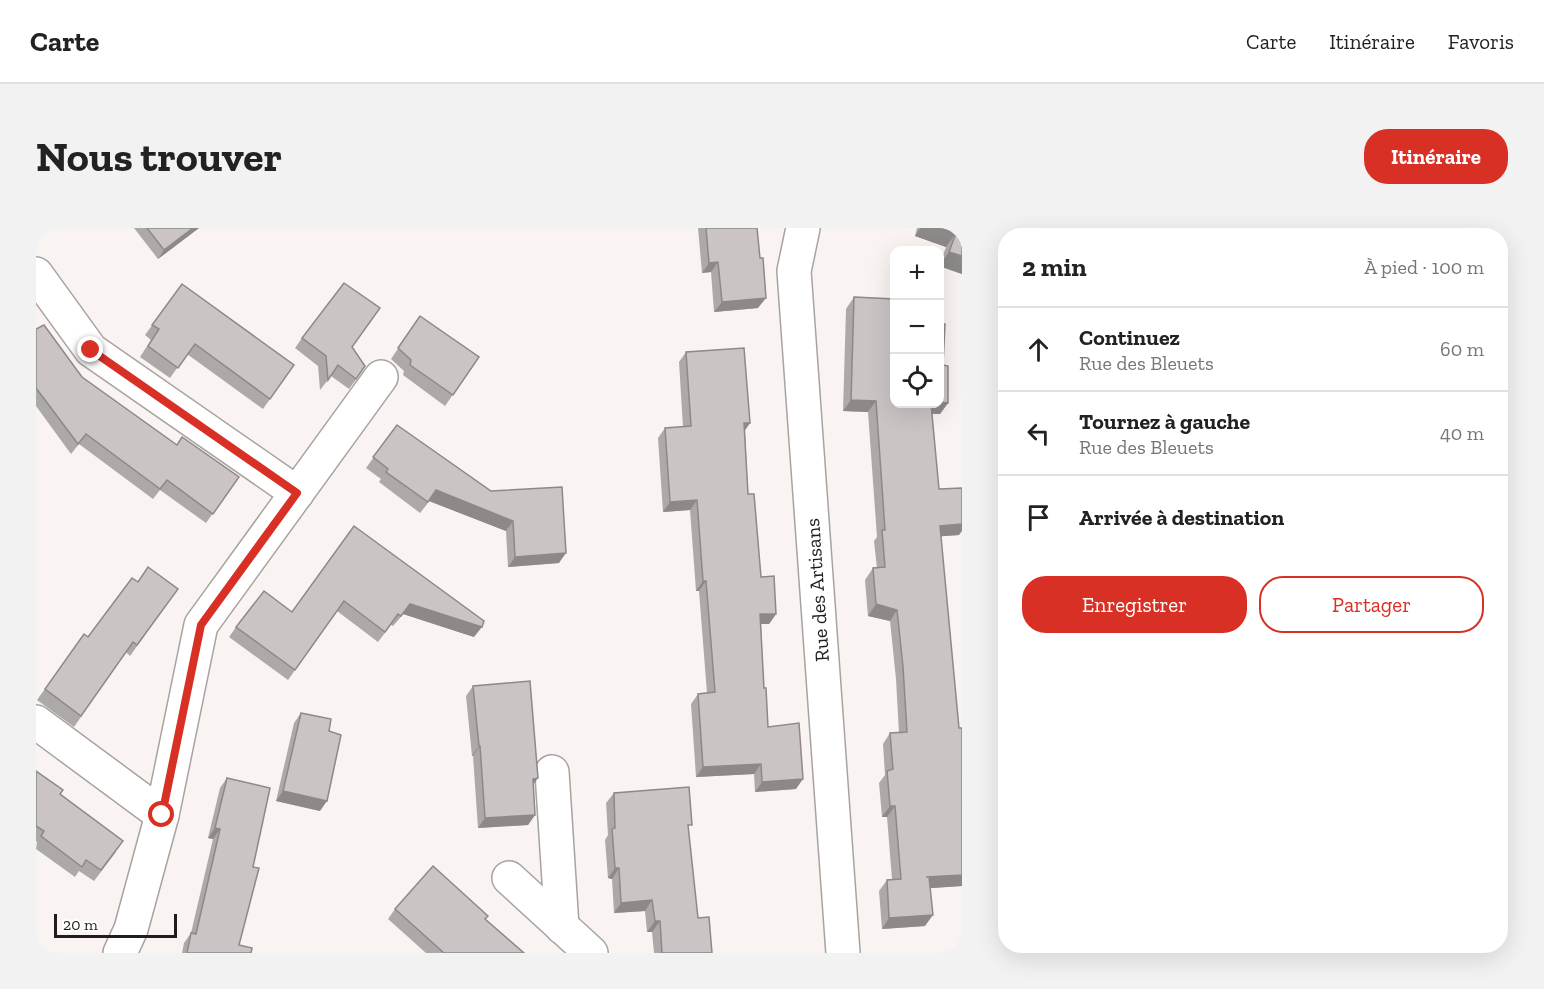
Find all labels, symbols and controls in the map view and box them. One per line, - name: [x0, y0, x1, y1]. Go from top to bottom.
- text: Carte: [30, 25, 99, 58]
- text: Carte: [1246, 29, 1296, 54]
- text: Itinéraire: [1329, 29, 1415, 54]
- text: Favoris: [1448, 29, 1514, 54]
- button: Itinéraire: [1364, 129, 1508, 184]
- text: Nous trouver: [36, 131, 282, 182]
- map controls: [890, 246, 944, 408]
- button: +: [890, 246, 944, 300]
- text: 2 min: [1022, 251, 1087, 283]
- text: À pied · 100 m: [1364, 255, 1484, 279]
- button: −: [890, 300, 944, 354]
- text: Continuez: [1079, 324, 1180, 351]
- icon: ahead: [1022, 333, 1055, 366]
- route end: [77, 336, 103, 362]
- text: 60 m: [1440, 337, 1484, 361]
- text: Rue des Bleuets: [1079, 351, 1214, 375]
- button: locate: [890, 354, 944, 408]
- text: Tournez à gauche: [1079, 408, 1250, 435]
- icon: left: [1022, 417, 1055, 450]
- text: 40 m: [1440, 421, 1484, 445]
- text: Rue des Bleuets: [1079, 435, 1214, 459]
- icon: arrive: [1022, 501, 1055, 534]
- text: Arrivée à destination: [1079, 504, 1284, 531]
- street label: Rue des Artisans: [800, 518, 834, 662]
- button: Enregistrer: [1022, 576, 1247, 633]
- button: Partager: [1259, 576, 1484, 633]
- route start: [148, 801, 174, 827]
- scale bar: [54, 911, 177, 938]
- text: 20 m: [63, 915, 98, 934]

